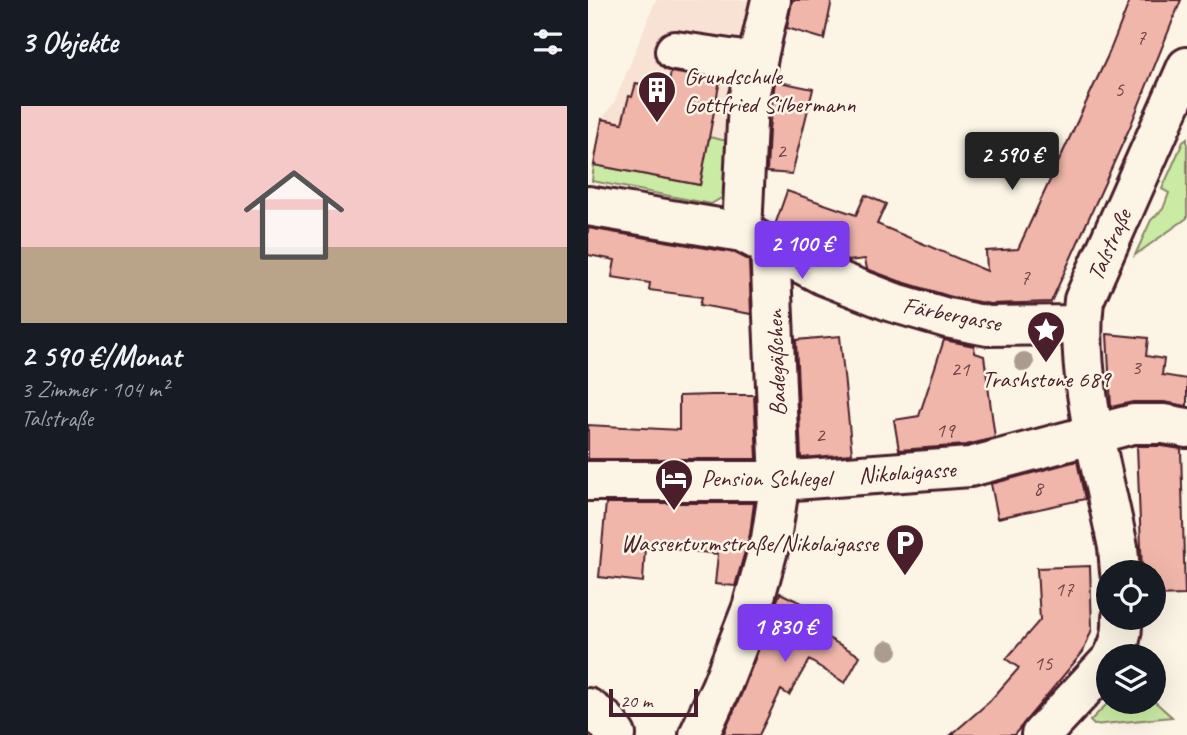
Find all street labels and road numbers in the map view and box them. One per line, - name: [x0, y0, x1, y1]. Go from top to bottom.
- street label: Talstraße: [1080, 203, 1139, 285]
- street label: Färbergasse: [900, 290, 1006, 339]
- street label: Badegäßchen: [759, 308, 793, 417]
- street label: Nikolaigasse: [857, 453, 959, 490]

